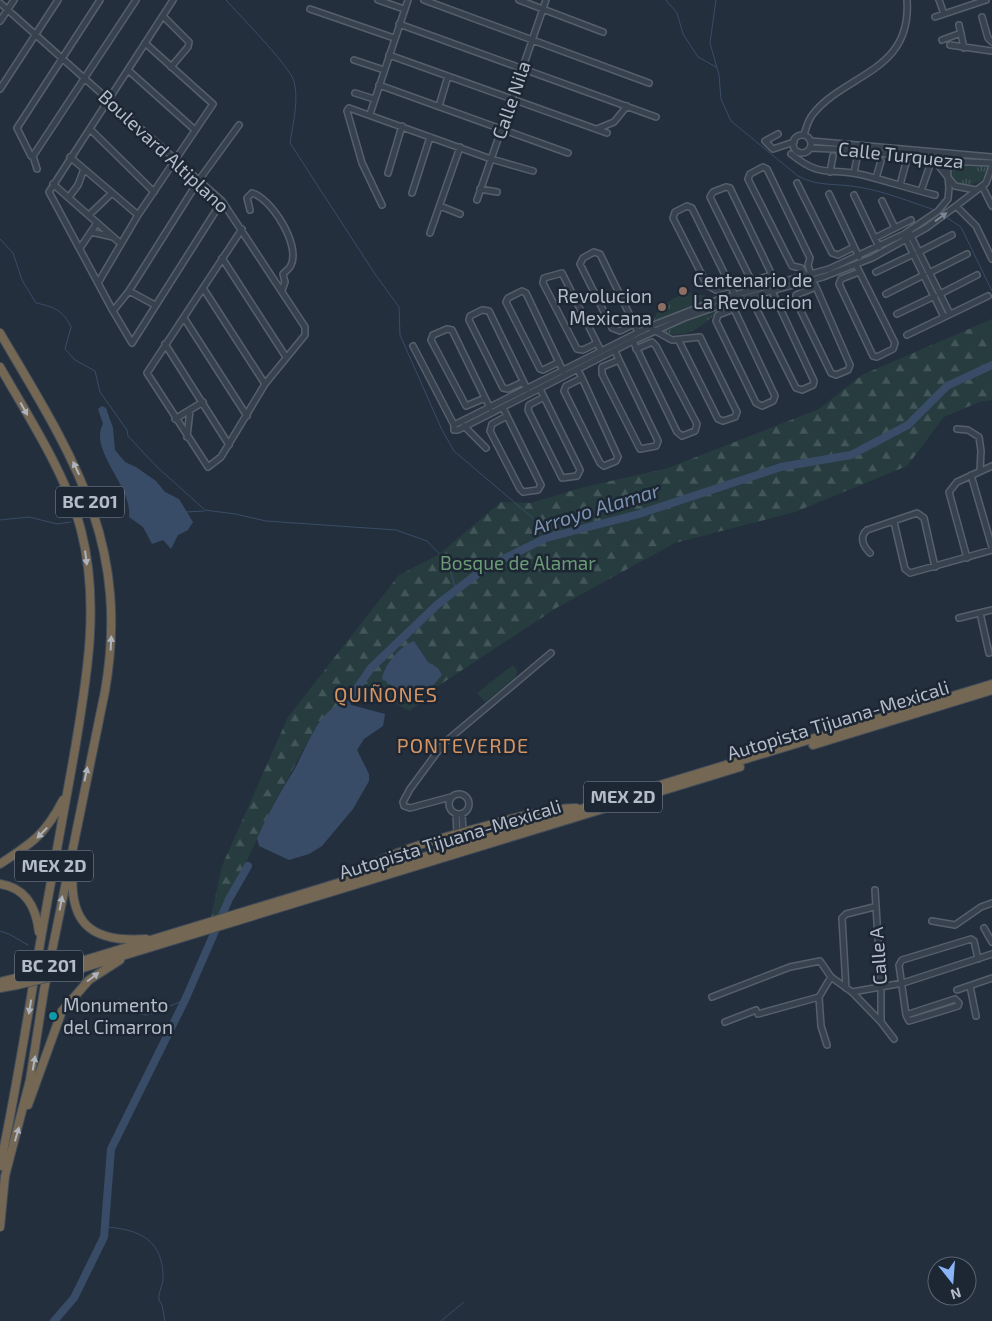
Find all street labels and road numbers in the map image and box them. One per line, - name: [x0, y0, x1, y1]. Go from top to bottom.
- street label: Calle Nila: [486, 58, 535, 142]
- street label: Boulevard Altiplano: [94, 84, 234, 217]
- street label: Calle Turqueza: [837, 136, 965, 173]
- road number: BC 201: [56, 487, 124, 518]
- street label: Autopista Tijuana-Mexicali: [724, 675, 952, 764]
- road number: MEX 2D: [584, 782, 662, 812]
- street label: Autopista Tijuana-Mexicali: [336, 794, 564, 883]
- road number: MEX 2D: [15, 850, 93, 881]
- street label: Calle A: [864, 926, 891, 986]
- road number: BC 201: [15, 950, 83, 981]

